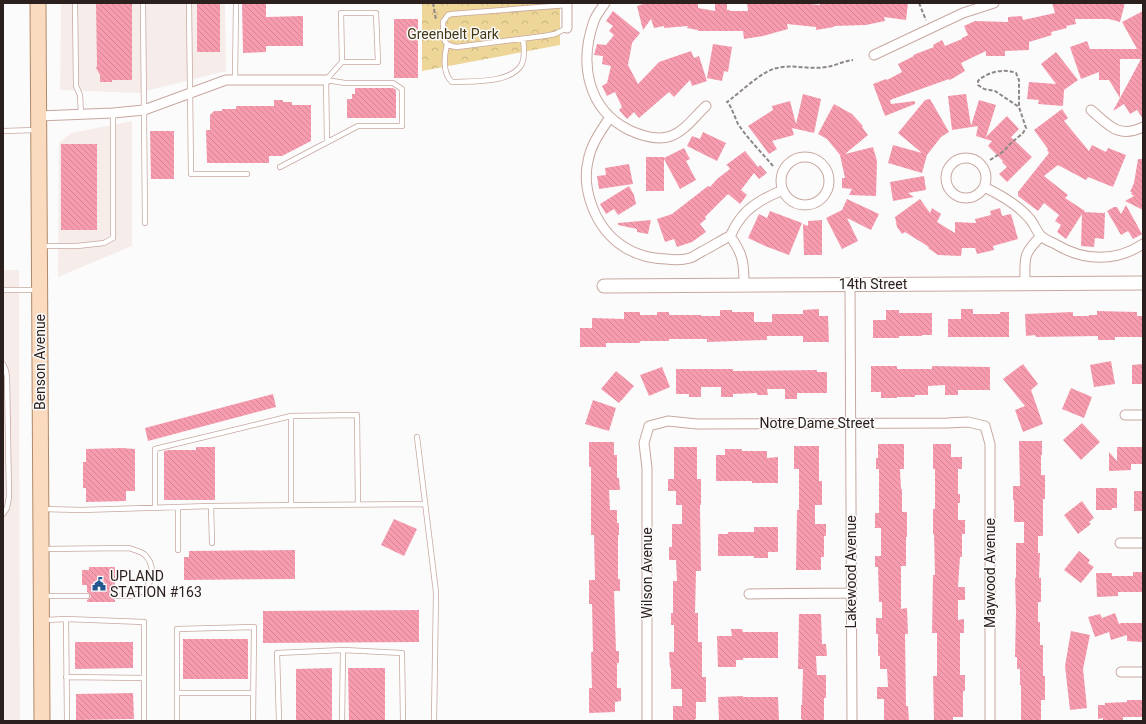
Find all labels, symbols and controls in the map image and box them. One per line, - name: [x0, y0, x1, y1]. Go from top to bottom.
- park label: Greenbelt Park: [407, 26, 500, 42]
- street label: 14th Street: [839, 276, 908, 292]
- street label: Benson Avenue: [32, 314, 48, 410]
- street label: Notre Dame Street: [760, 415, 875, 431]
- street label: Lakewood Avenue: [843, 515, 859, 629]
- street label: Maywood Avenue: [982, 518, 998, 628]
- street label: Wilson Avenue: [639, 527, 655, 619]
- place label: UPLAND STATION #163: [110, 568, 202, 600]
- public building icon: UPLAND STATION #163: [91, 576, 107, 592]

